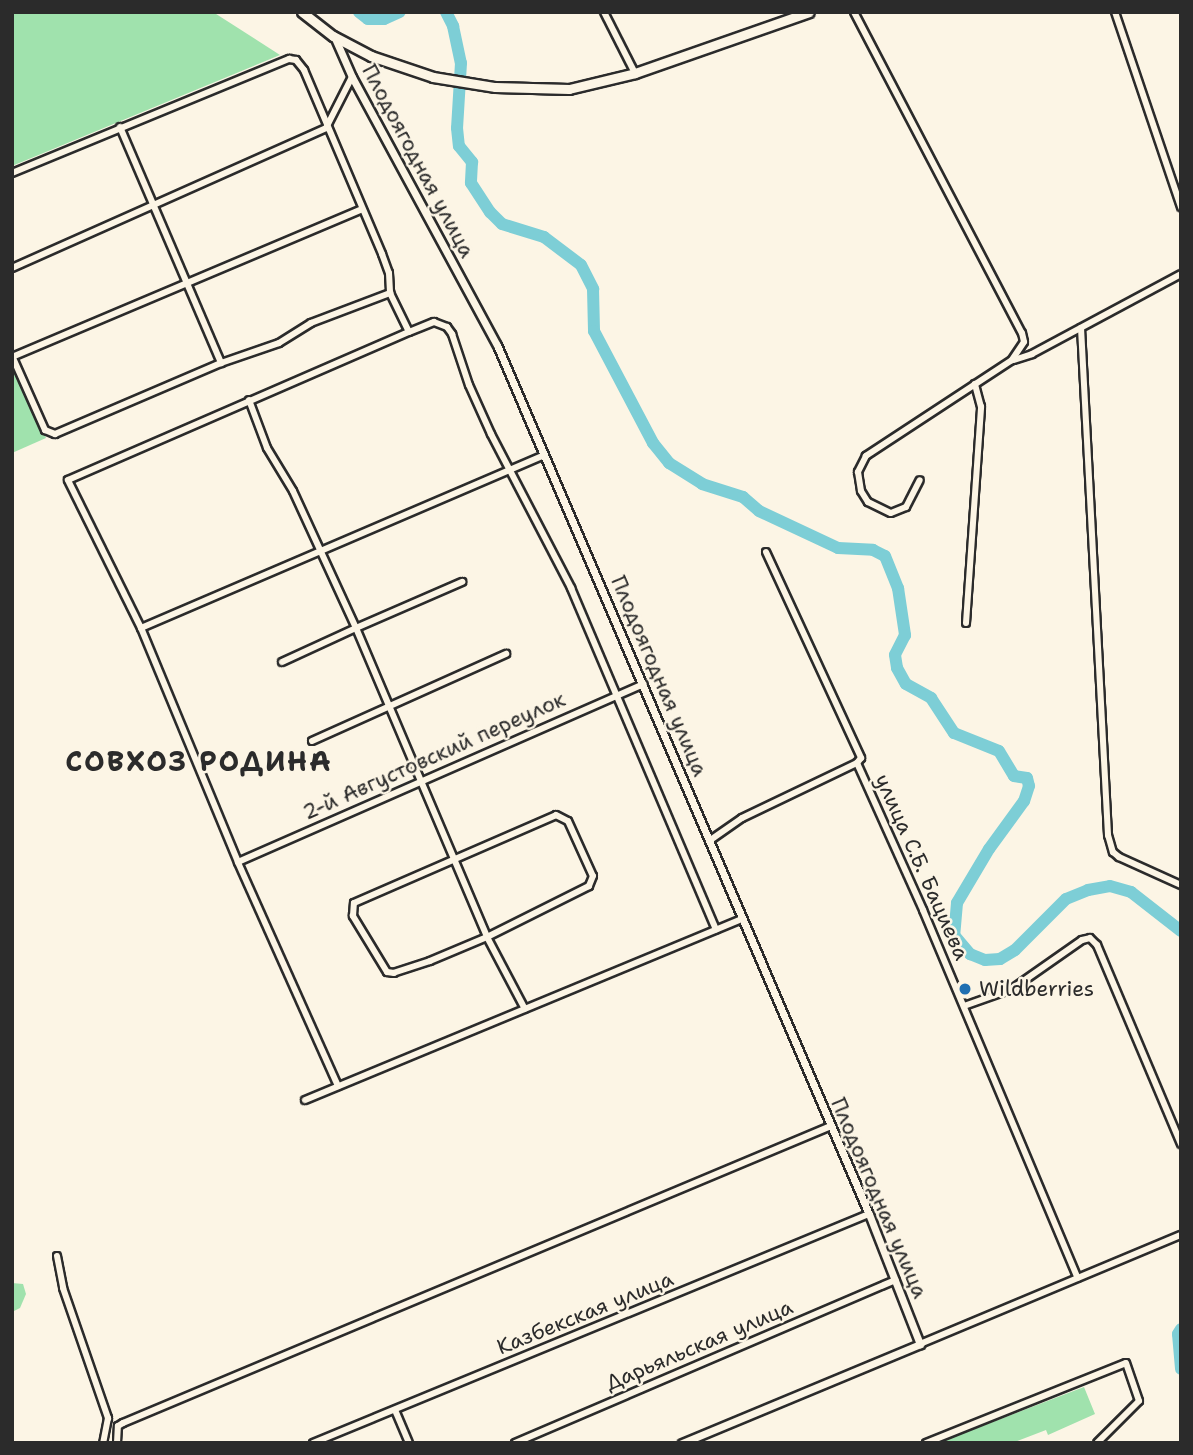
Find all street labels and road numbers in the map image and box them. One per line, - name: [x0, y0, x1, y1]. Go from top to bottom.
- street label: Плодоягодная улица: [356, 60, 480, 262]
- street label: Плодоягодная улица: [605, 572, 713, 780]
- street label: 2-й Августовский переулок: [299, 687, 569, 825]
- street label: улица С.Б. Бациева: [870, 770, 974, 964]
- street label: Плодоягодная улица: [825, 1094, 933, 1302]
- street label: Казбекская улица: [493, 1266, 677, 1360]
- street label: Дарьяльская улица: [602, 1294, 796, 1396]

